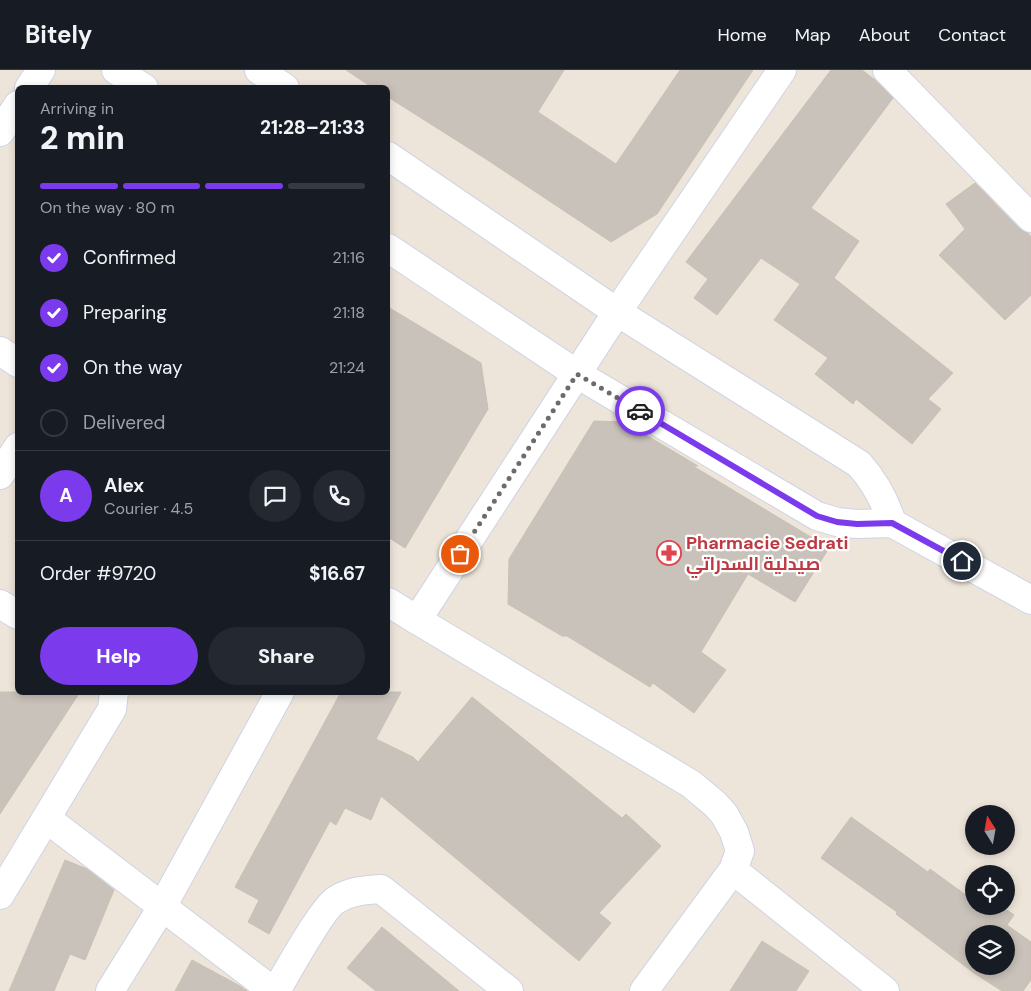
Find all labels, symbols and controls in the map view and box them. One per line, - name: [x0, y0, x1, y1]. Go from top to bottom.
- text: Bitely: [25, 19, 92, 50]
- text: Home: [717, 23, 767, 47]
- text: Map: [795, 23, 831, 47]
- text: About: [859, 23, 910, 47]
- text: Contact: [938, 23, 1006, 47]
- text: Arriving in: [40, 98, 114, 119]
- text: 21:28–21:33: [260, 115, 365, 140]
- text: 2 min: [40, 117, 125, 159]
- text: On the way · 80 m: [40, 197, 175, 218]
- icon: check: [40, 244, 68, 272]
- text: Confirmed: [83, 245, 176, 270]
- text: 21:16: [333, 247, 365, 268]
- icon: check: [40, 299, 68, 327]
- text: Preparing: [83, 300, 167, 325]
- text: 21:18: [333, 302, 365, 323]
- icon: check: [40, 354, 68, 382]
- text: On the way: [83, 355, 183, 380]
- text: 21:24: [329, 357, 365, 378]
- courier: [615, 386, 665, 436]
- icon: car: [626, 397, 654, 425]
- text: Delivered: [83, 410, 165, 435]
- button: chat: [249, 470, 301, 522]
- button: phone: [313, 470, 365, 522]
- text: Alex: [104, 473, 144, 498]
- text: A: [59, 483, 73, 508]
- text: Courier · 4.5: [104, 498, 193, 519]
- place label: Pharmacie Sedrati صيدلية السدراتي: [686, 531, 849, 579]
- pin: [439, 533, 481, 575]
- icon: bag: [446, 540, 474, 568]
- pharmacy icon: Pharmacie Sedrati صيدلية السدراتي: [656, 540, 682, 566]
- pin: [941, 540, 983, 582]
- icon: home: [948, 547, 976, 575]
- text: Order #9720: [40, 561, 156, 586]
- text: $16.67: [309, 561, 365, 586]
- button: Help: [40, 627, 198, 685]
- button: Share: [208, 627, 365, 685]
- north arrow: [965, 805, 1015, 855]
- map controls: [965, 805, 1015, 975]
- button: locate: [965, 865, 1015, 915]
- button: layers: [965, 925, 1015, 975]

